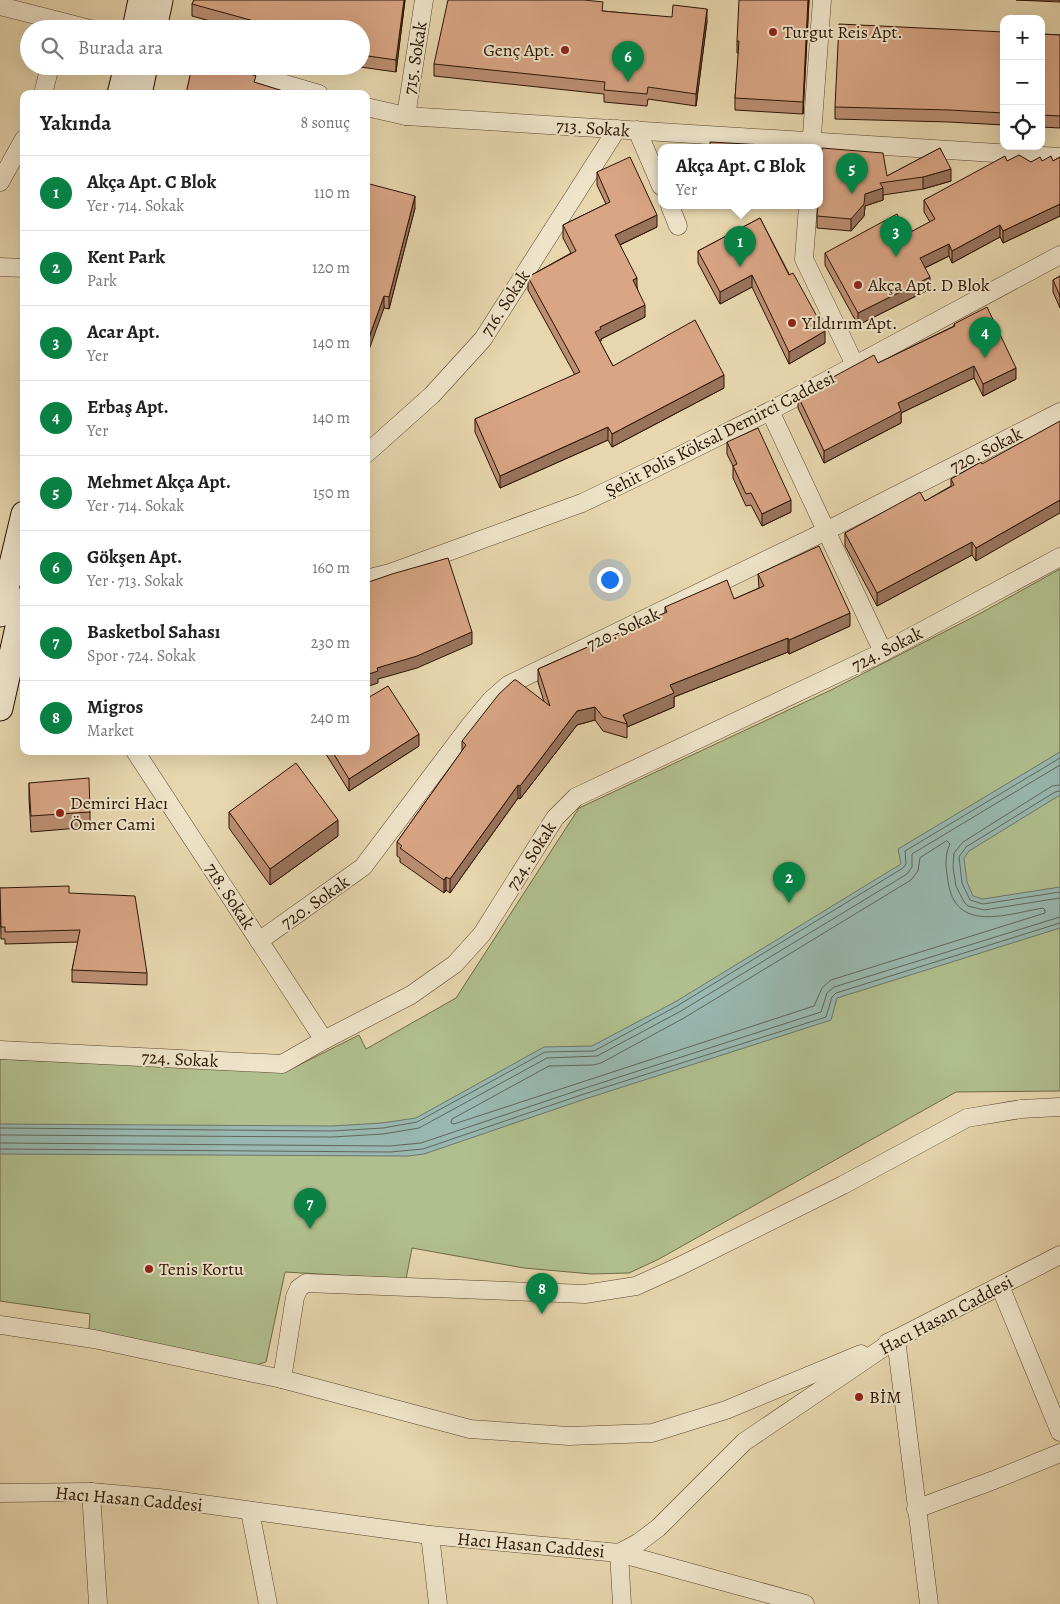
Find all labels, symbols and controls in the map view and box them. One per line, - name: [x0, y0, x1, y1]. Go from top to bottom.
- map controls: [1000, 15, 1045, 150]
- button: +: [1000, 15, 1045, 60]
- street label: 715. Sokak: [397, 19, 433, 97]
- search box: [20, 20, 370, 75]
- place label: Turgut Reis Apt.: [783, 20, 903, 44]
- marker: Turgut Reis Apt.: [767, 26, 779, 38]
- icon: search: [38, 34, 66, 62]
- text: Burada ara: [78, 35, 163, 61]
- place label: Genç Apt.: [483, 38, 555, 62]
- pin: 6: [612, 41, 644, 82]
- marker: Genç Apt.: [559, 44, 571, 56]
- button: −: [1000, 60, 1045, 105]
- button: locate: [1000, 105, 1045, 150]
- text: Yakında: [40, 109, 111, 137]
- text: 8 sonuç: [300, 112, 350, 134]
- street label: 713. Sokak: [555, 113, 631, 143]
- popup: [658, 144, 823, 209]
- text: Akça Apt. C Blok: [676, 153, 805, 179]
- pin: 5: [836, 153, 868, 194]
- text: Akça Apt. C Blok: [87, 169, 216, 195]
- text: Yer: [676, 179, 697, 201]
- text: 1: [53, 182, 59, 204]
- text: 110 m: [314, 182, 350, 204]
- text: Yer · 714. Sokak: [87, 195, 184, 217]
- pin: 3: [880, 216, 912, 257]
- pin: 1: [724, 226, 756, 267]
- text: Kent Park: [87, 244, 165, 270]
- text: 2: [52, 257, 60, 279]
- text: 120 m: [312, 257, 350, 279]
- street label: 716. Sokak: [475, 265, 535, 341]
- text: Park: [87, 270, 117, 292]
- place label: Akça Apt. D Blok: [867, 273, 990, 297]
- marker: Akça Apt. D Blok: [852, 279, 864, 291]
- place label: Yıldırım Apt.: [801, 311, 898, 335]
- marker: Yıldırım Apt.: [786, 317, 798, 329]
- pin: 4: [969, 317, 1001, 358]
- text: Acar Apt.: [87, 319, 160, 345]
- text: 3: [53, 332, 59, 354]
- text: 140 m: [312, 332, 350, 354]
- text: Yer: [87, 345, 108, 367]
- street label: Şehit Polis Köksal Demirci Caddesi: [601, 365, 839, 503]
- text: Erbaş Apt.: [87, 394, 169, 420]
- text: 4: [52, 407, 60, 429]
- text: 140 m: [312, 407, 350, 429]
- text: Yer: [87, 420, 108, 442]
- street label: 720. Sokak: [946, 421, 1026, 479]
- text: Mehmet Akça Apt.: [87, 469, 231, 495]
- text: 5: [53, 482, 59, 504]
- text: 150 m: [313, 482, 350, 504]
- text: Yer · 714. Sokak: [87, 495, 184, 517]
- text: Gökşen Apt.: [87, 544, 182, 570]
- text: 6: [52, 557, 60, 579]
- text: 160 m: [312, 557, 350, 579]
- your location: [597, 567, 623, 593]
- text: Yer · 713. Sokak: [87, 570, 184, 592]
- street label: 720. Sokak: [582, 602, 664, 656]
- text: Basketbol Sahası: [87, 619, 220, 645]
- street label: 724. Sokak: [847, 621, 927, 677]
- text: 7: [53, 632, 59, 654]
- text: 230 m: [311, 632, 350, 654]
- text: Spor · 724. Sokak: [87, 645, 196, 667]
- text: Migros: [87, 694, 143, 720]
- text: 8: [52, 707, 60, 729]
- text: 240 m: [310, 707, 350, 729]
- text: Market: [87, 720, 134, 742]
- place label: Demirci Hacı Ömer Cami: [70, 791, 168, 836]
- marker: Demirci Hacı Ömer Cami: [54, 807, 66, 819]
- street label: 724. Sokak: [500, 817, 562, 895]
- street label: 718. Sokak: [199, 858, 261, 934]
- pin: 2: [773, 862, 805, 903]
- street label: 720. Sokak: [276, 870, 354, 934]
- street label: 724. Sokak: [141, 1045, 219, 1073]
- pin: 7: [294, 1188, 326, 1229]
- place label: Tenis Kortu: [159, 1257, 244, 1281]
- marker: Tenis Kortu: [143, 1263, 155, 1275]
- street label: Hacı Hasan Caddesi: [875, 1270, 1017, 1360]
- pin: 8: [526, 1273, 558, 1314]
- place label: BİM: [869, 1385, 902, 1409]
- marker: BİM: [853, 1391, 865, 1403]
- street label: Hacı Hasan Caddesi: [54, 1481, 204, 1517]
- street label: Hacı Hasan Caddesi: [456, 1527, 606, 1563]

